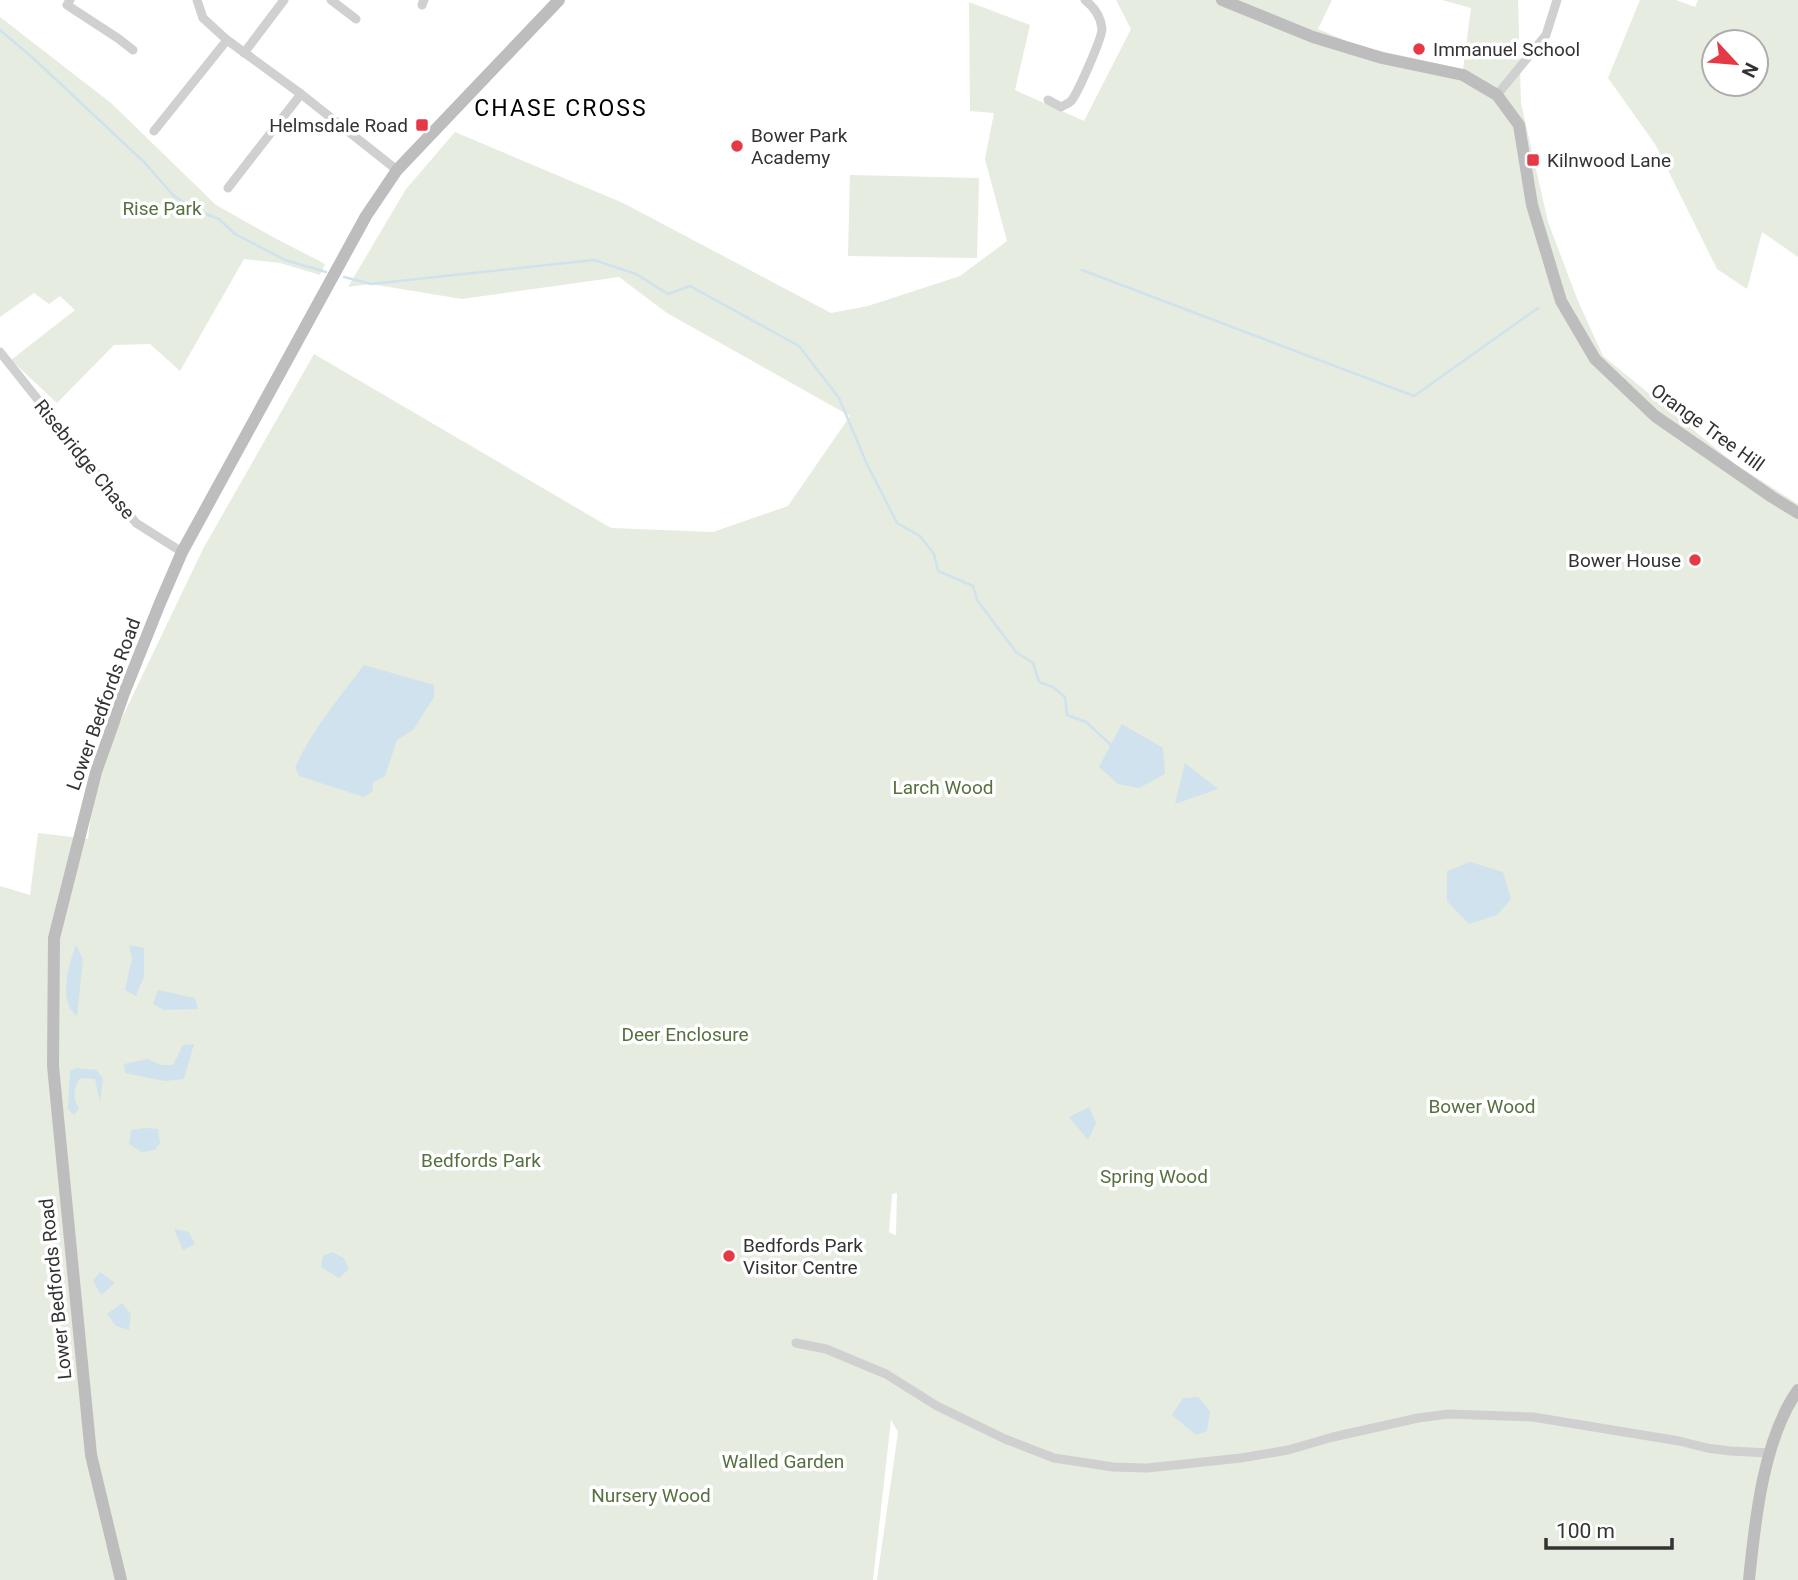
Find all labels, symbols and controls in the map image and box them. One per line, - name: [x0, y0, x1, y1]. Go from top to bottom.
- north arrow: [1700, 28, 1770, 98]
- place label: Immanuel School: [1433, 38, 1580, 61]
- marker: Immanuel School: [1411, 41, 1427, 57]
- text: N: [1737, 59, 1763, 81]
- district label: CHASE CROSS: [474, 95, 648, 122]
- place label: Helmsdale Road: [269, 114, 408, 137]
- marker: Helmsdale Road: [414, 117, 430, 133]
- place label: Bower Park Academy: [751, 124, 848, 169]
- marker: Bower Park Academy: [729, 138, 745, 154]
- place label: Kilnwood Lane: [1547, 149, 1671, 172]
- marker: Kilnwood Lane: [1525, 152, 1541, 168]
- park label: Rise Park: [122, 197, 202, 220]
- street label: Orange Tree Hill: [1647, 379, 1769, 476]
- street label: Risebridge Chase: [29, 395, 140, 524]
- place label: Bower House: [1568, 549, 1681, 572]
- marker: Bower House: [1687, 552, 1703, 568]
- street label: Lower Bedfords Road: [62, 615, 145, 793]
- park label: Larch Wood: [893, 776, 993, 799]
- park label: Deer Enclosure: [621, 1023, 749, 1046]
- park label: Bower Wood: [1428, 1095, 1536, 1118]
- park label: Bedfords Park: [421, 1149, 541, 1172]
- park label: Spring Wood: [1100, 1165, 1208, 1188]
- street label: Lower Bedfords Road: [35, 1197, 76, 1381]
- place label: Bedfords Park Visitor Centre: [743, 1234, 863, 1279]
- marker: Bedfords Park Visitor Centre: [721, 1248, 737, 1264]
- park label: Walled Garden: [722, 1450, 844, 1473]
- park label: Nursery Wood: [591, 1484, 711, 1507]
- scale bar: [1546, 1506, 1672, 1550]
- text: 100 m: [1556, 1519, 1615, 1543]

